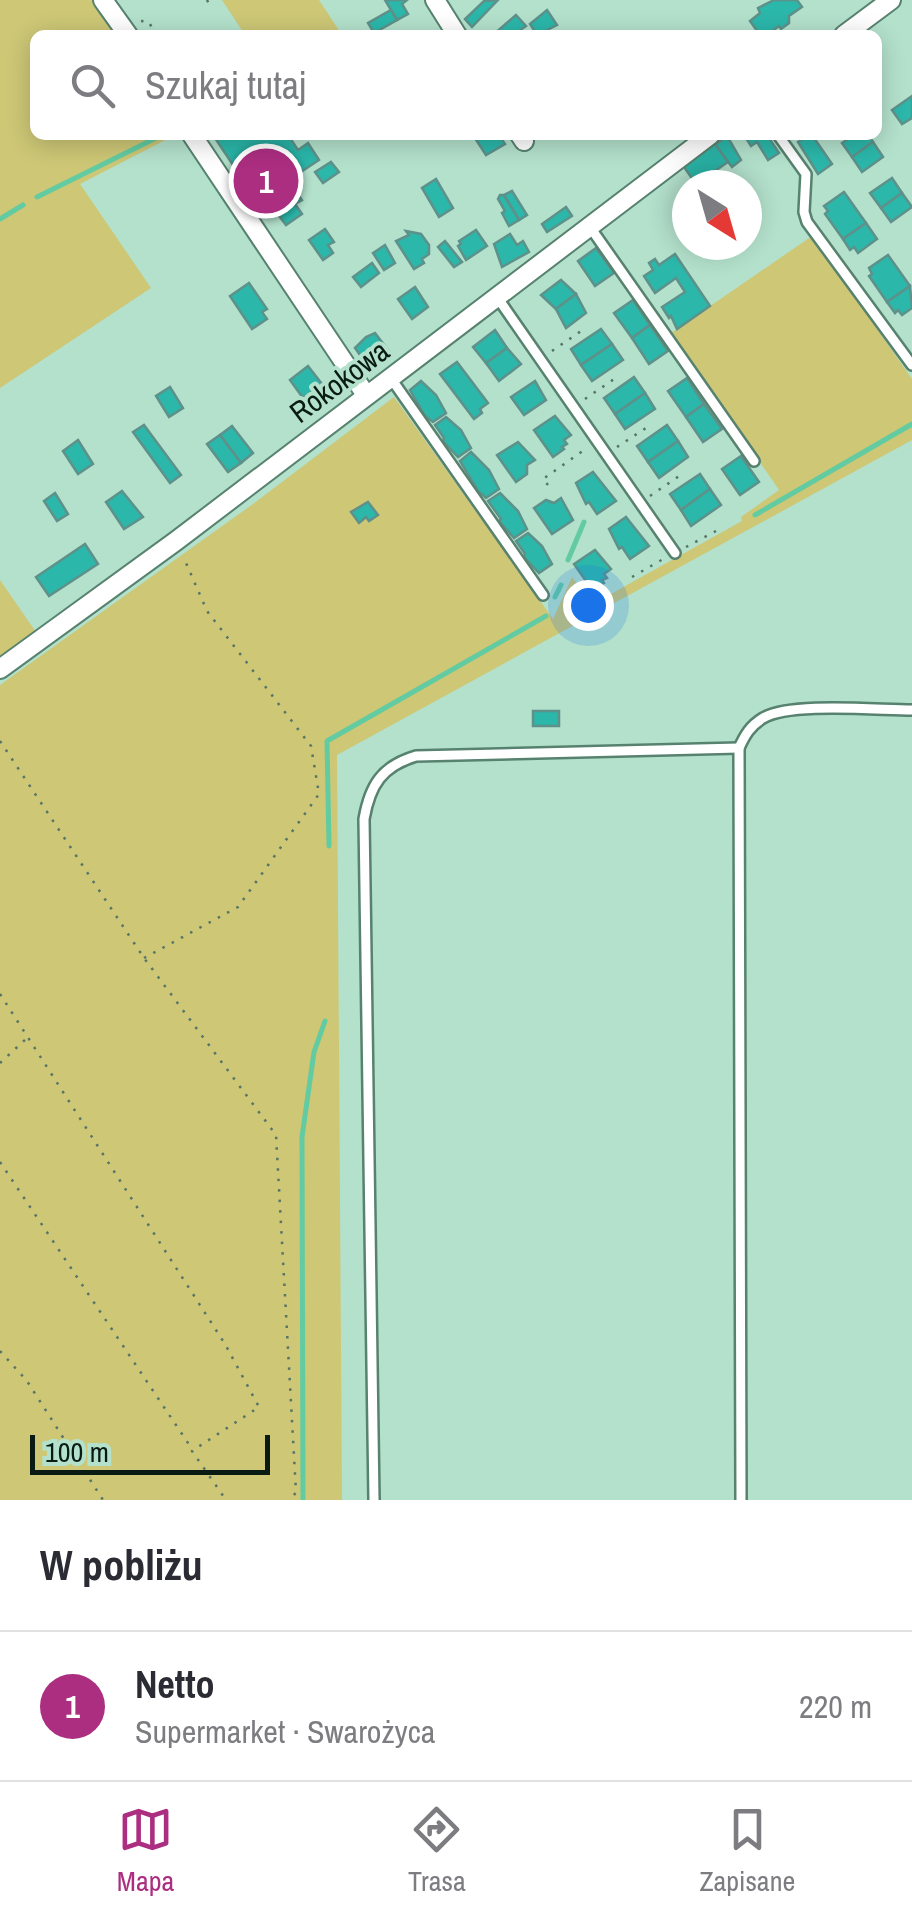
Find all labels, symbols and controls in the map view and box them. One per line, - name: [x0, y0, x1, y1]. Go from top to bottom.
- search box: [30, 30, 882, 140]
- icon: search: [65, 58, 120, 113]
- text: Szukaj tutaj: [145, 60, 306, 111]
- pin: 1: [234, 144, 298, 218]
- north arrow: [672, 170, 762, 260]
- street label: Rokokowa: [281, 330, 397, 432]
- your location: [563, 580, 614, 631]
- scale bar: [30, 1430, 270, 1474]
- text: 100 m: [45, 1433, 109, 1471]
- text: W pobliżu: [40, 1537, 203, 1593]
- text: Netto: [135, 1659, 215, 1710]
- text: 1: [65, 1685, 80, 1728]
- text: 220 m: [799, 1685, 872, 1728]
- text: Supermarket · Swarożyca: [135, 1710, 435, 1753]
- tab: Mapa: [117, 1802, 174, 1900]
- tab: Trasa: [408, 1802, 466, 1900]
- tab: Zapisane: [699, 1802, 795, 1900]

